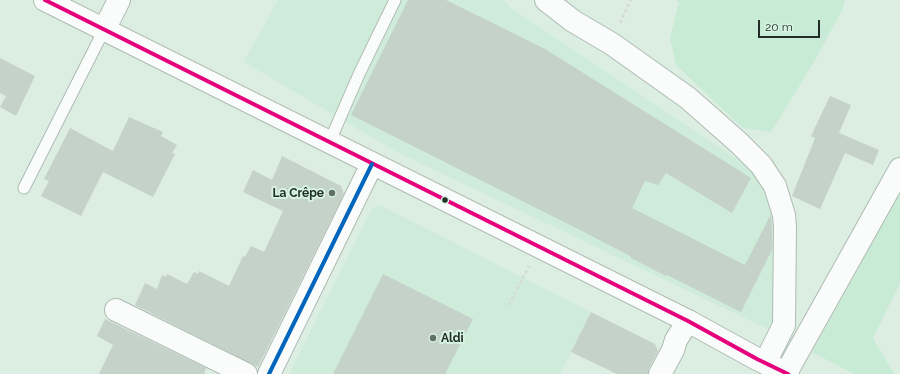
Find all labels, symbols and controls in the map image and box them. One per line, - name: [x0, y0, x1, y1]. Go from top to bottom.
- scale bar: [760, 12, 822, 38]
- text: 20 m: [765, 20, 793, 34]
- place label: La Crêpe: [272, 186, 324, 200]
- marker: La Crêpe: [327, 188, 337, 198]
- unlabelled marker: [440, 195, 450, 205]
- place label: Aldi: [441, 331, 464, 345]
- marker: Aldi: [428, 333, 438, 343]

